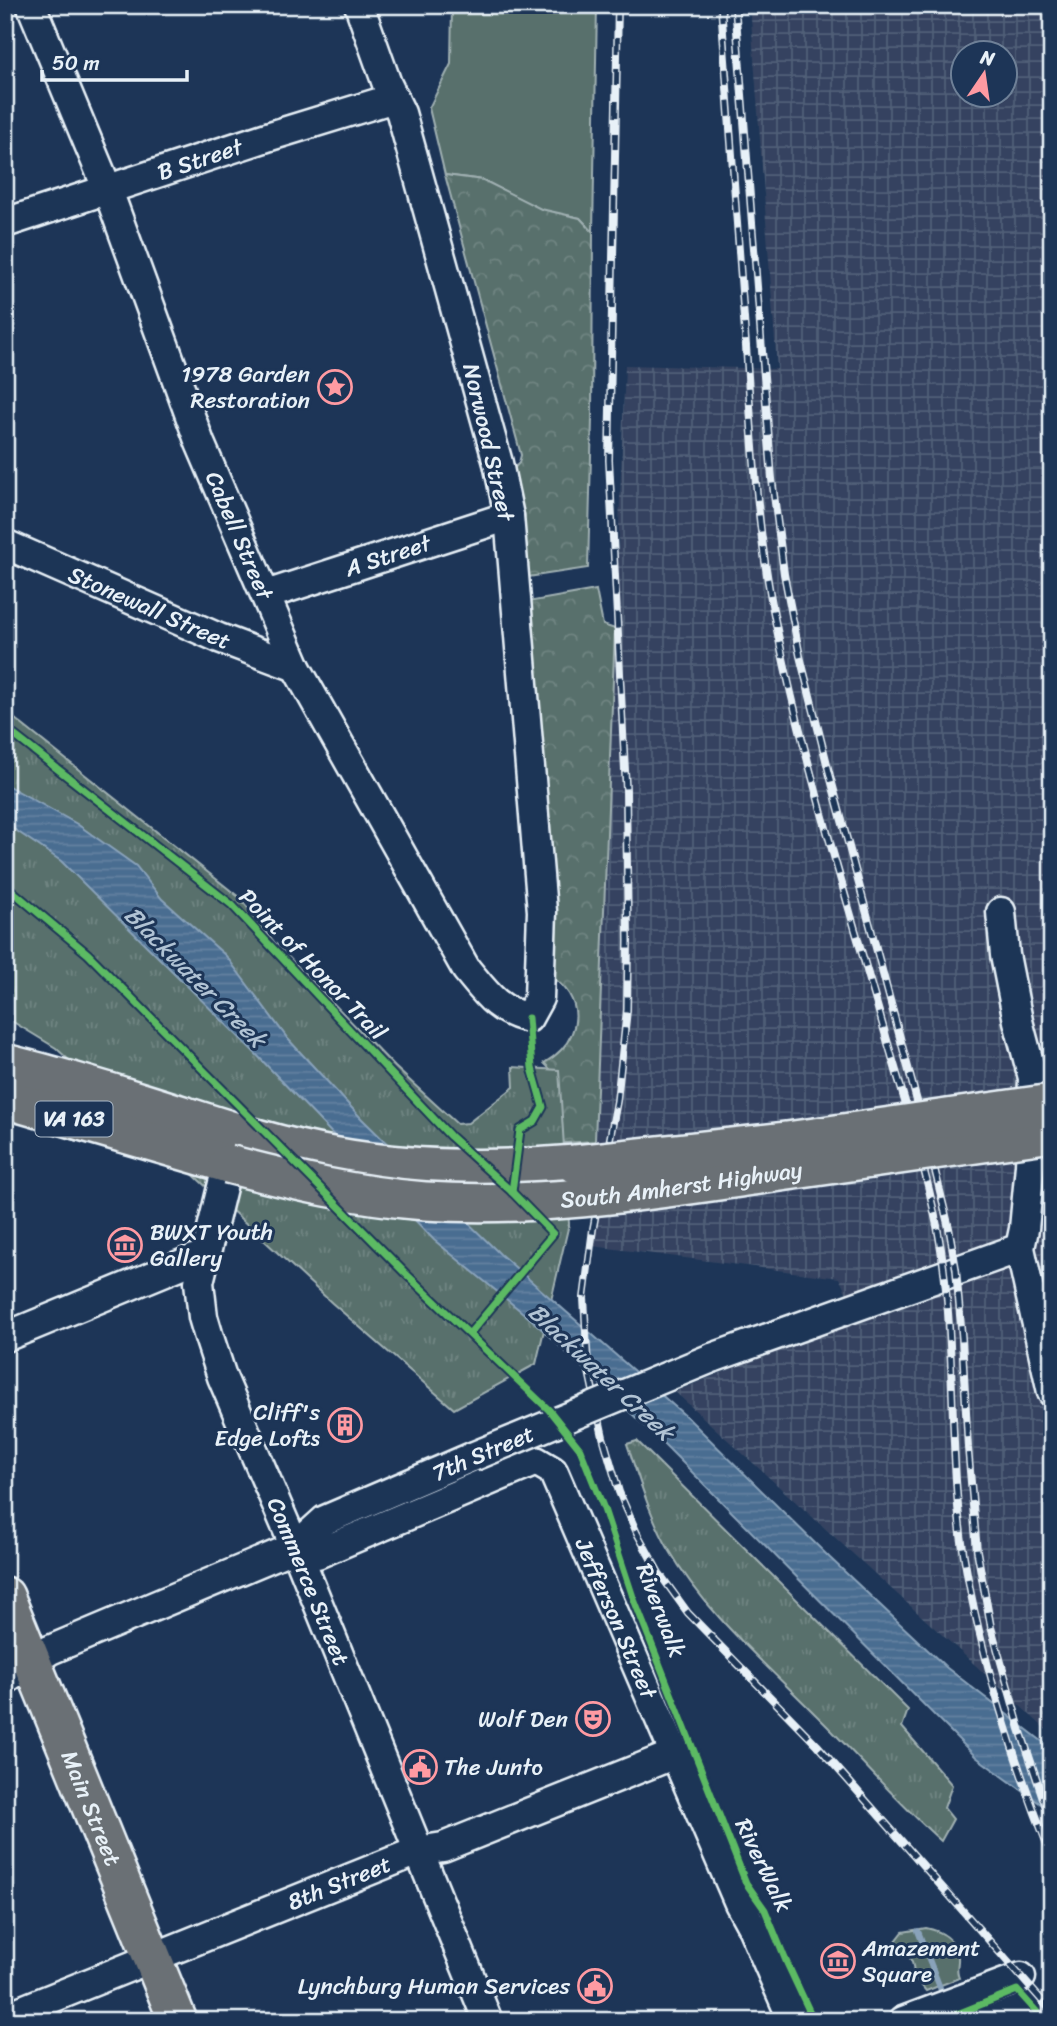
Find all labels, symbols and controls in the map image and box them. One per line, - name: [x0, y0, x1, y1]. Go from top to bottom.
- scale bar: [42, 38, 187, 82]
- north arrow: [948, 38, 1018, 108]
- text: N: [977, 40, 999, 76]
- text: 50 m: [52, 44, 100, 82]
- street label: B Street: [152, 126, 249, 193]
- place label: 1978 Garden Restoration: [181, 354, 311, 421]
- street label: Norwood Street: [450, 359, 527, 527]
- place icon: 1978 Garden Restoration: [316, 368, 354, 406]
- street label: Cabell Street: [193, 465, 285, 608]
- street label: A Street: [339, 522, 438, 589]
- street label: Stonewall Street: [62, 554, 237, 662]
- street label: Point of Honor Trail: [228, 878, 397, 1051]
- water label: Blackwater Creek: [114, 896, 279, 1061]
- road number: VA 163: [36, 1102, 112, 1136]
- street label: South Amherst Highway: [559, 1149, 805, 1221]
- place label: BWXT Youth Gallery: [150, 1212, 273, 1279]
- museum icon: BWXT Youth Gallery: [106, 1226, 144, 1264]
- water label: Blackwater Creek: [518, 1293, 686, 1454]
- place label: Cliff's Edge Lofts: [215, 1392, 321, 1459]
- building icon: Cliff's Edge Lofts: [326, 1406, 364, 1444]
- street label: 7th Street: [425, 1413, 541, 1493]
- street label: Commerce Street: [255, 1491, 361, 1672]
- street label: Jefferson Street: [563, 1531, 669, 1707]
- street label: Riverwalk: [624, 1557, 697, 1663]
- place label: Wolf Den: [478, 1699, 569, 1740]
- theatre icon: Wolf Den: [574, 1700, 612, 1738]
- street label: Main Street: [49, 1744, 133, 1873]
- place label: The Junto: [444, 1747, 543, 1788]
- public building icon: The Junto: [401, 1748, 439, 1786]
- street label: RiverWalk: [723, 1811, 804, 1920]
- street label: 8th Street: [281, 1844, 397, 1923]
- place label: Amazement Square: [861, 1928, 980, 1995]
- museum icon: Amazement Square: [819, 1942, 857, 1980]
- place label: Lynchburg Human Services: [298, 1966, 570, 2007]
- public building icon: Lynchburg Human Services: [576, 1967, 614, 2005]

